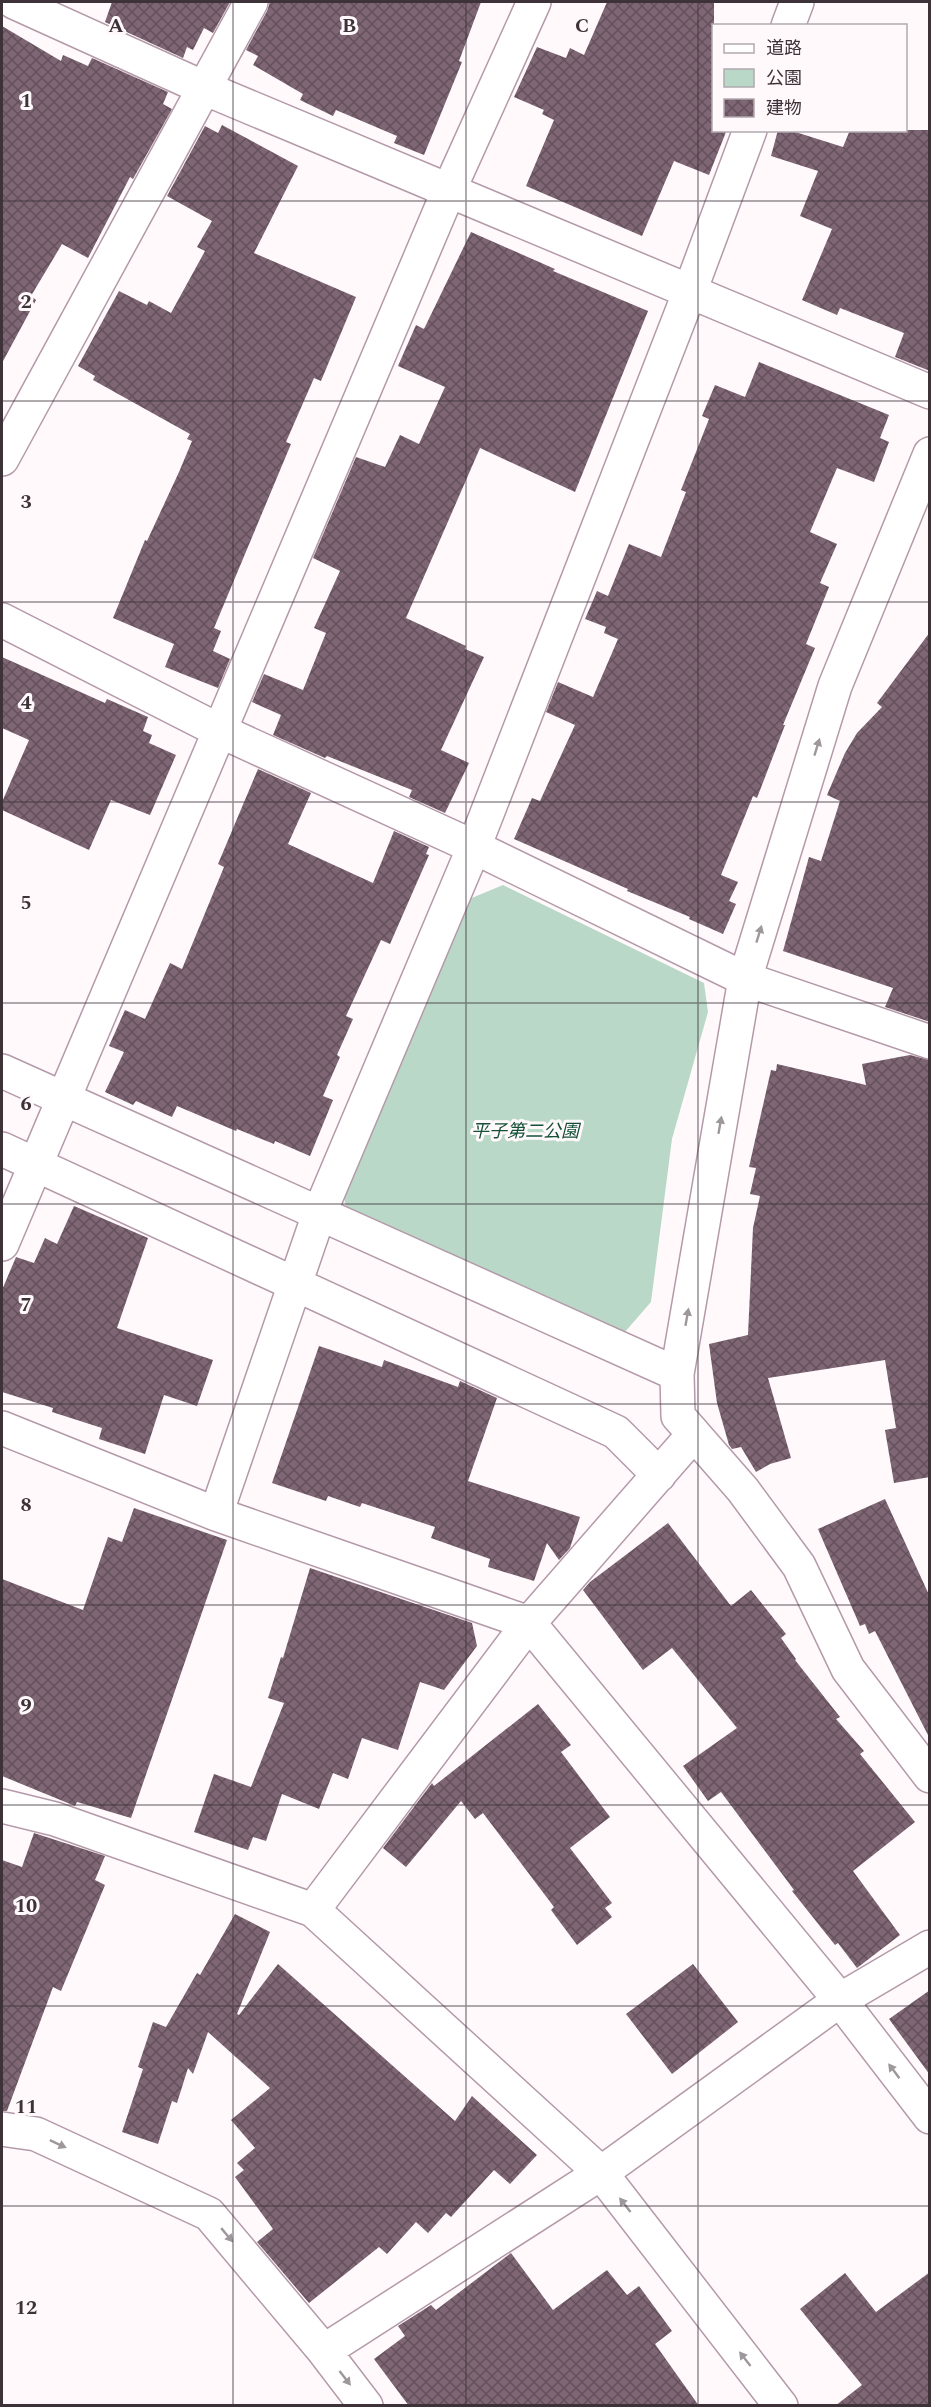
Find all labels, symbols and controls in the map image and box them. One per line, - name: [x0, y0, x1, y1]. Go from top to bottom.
- text: A: [108, 11, 124, 41]
- text: B: [342, 11, 356, 41]
- text: C: [575, 11, 589, 41]
- legend: [712, 24, 907, 132]
- text: 道路: [766, 35, 802, 62]
- text: 公園: [766, 65, 802, 92]
- text: 1: [20, 86, 32, 116]
- text: 建物: [766, 95, 802, 122]
- text: 2: [20, 287, 32, 317]
- text: 3: [20, 487, 32, 517]
- text: 4: [20, 688, 32, 718]
- one-way arrow: [813, 738, 822, 756]
- text: 5: [20, 888, 32, 918]
- one-way arrow: [755, 925, 764, 943]
- text: 6: [20, 1089, 32, 1119]
- one-way arrow: [716, 1115, 725, 1134]
- park label: 平子第二公園: [471, 1118, 582, 1145]
- text: 7: [20, 1290, 32, 1320]
- one-way arrow: [682, 1307, 691, 1326]
- text: 8: [20, 1490, 32, 1520]
- text: 9: [20, 1691, 32, 1721]
- text: 10: [15, 1891, 37, 1921]
- one-way arrow: [888, 2063, 900, 2079]
- text: 11: [15, 2092, 37, 2122]
- one-way arrow: [49, 2139, 66, 2148]
- one-way arrow: [619, 2197, 632, 2213]
- one-way arrow: [220, 2227, 233, 2242]
- text: 12: [15, 2293, 37, 2323]
- one-way arrow: [739, 2352, 751, 2367]
- one-way arrow: [339, 2370, 351, 2386]

